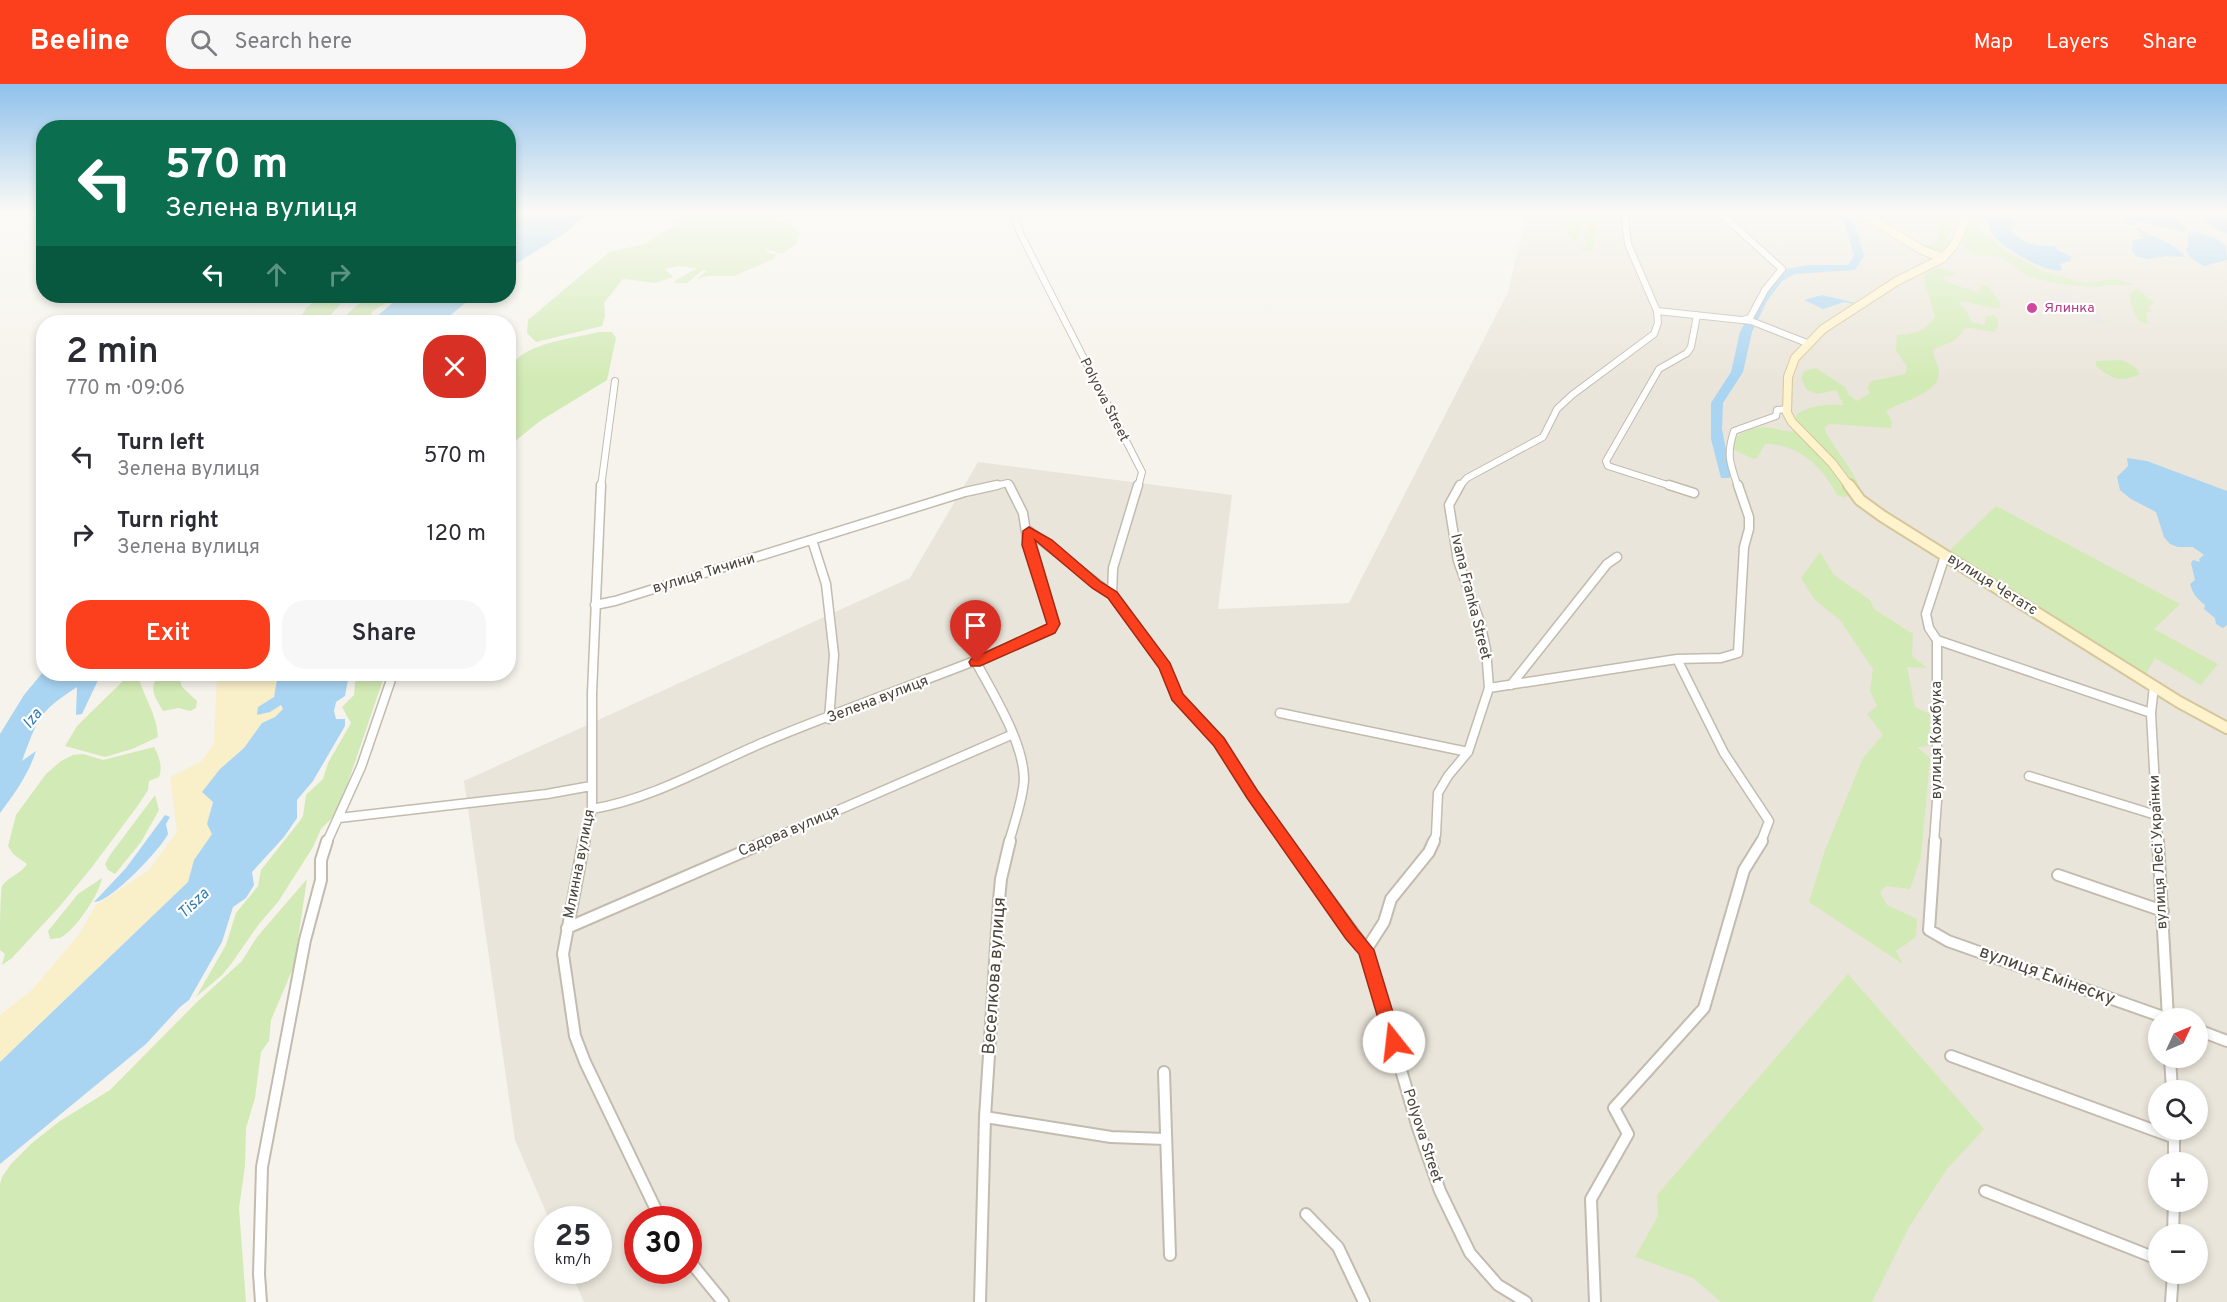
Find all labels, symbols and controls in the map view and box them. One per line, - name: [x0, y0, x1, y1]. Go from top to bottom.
- search box: [166, 15, 586, 69]
- text: Beeline: [30, 24, 130, 60]
- icon: search: [187, 26, 220, 59]
- text: Search here: [235, 29, 352, 56]
- text: Map: [1974, 29, 2013, 56]
- text: Layers: [2046, 29, 2109, 56]
- text: Share: [2142, 29, 2197, 56]
- text: 570 m: [165, 140, 288, 193]
- icon: left: [66, 144, 144, 222]
- text: Зелена вулиця: [165, 192, 358, 226]
- icon: left: [197, 258, 230, 291]
- icon: ahead: [260, 258, 293, 291]
- icon: right: [323, 258, 356, 291]
- place label: Ялинка: [2044, 300, 2095, 317]
- marker: Ялинка: [2025, 301, 2039, 315]
- text: 2 min: [66, 330, 159, 376]
- button: close: [423, 335, 486, 398]
- street label: Polyova Street: [1076, 355, 1132, 445]
- text: 770 m · 09:06: [66, 376, 185, 402]
- text: Turn left: [117, 430, 205, 457]
- icon: left: [66, 440, 99, 473]
- text: 570 m: [424, 443, 486, 470]
- text: Зелена вулиця: [117, 457, 260, 483]
- text: Turn right: [117, 508, 219, 535]
- icon: right: [66, 518, 99, 551]
- text: 120 m: [426, 521, 486, 548]
- street label: Ivana Franka Street: [1445, 532, 1495, 662]
- text: Зелена вулиця: [117, 535, 260, 561]
- street label: вулиця Тичини: [650, 549, 758, 599]
- street label: вулиця Четатє: [1943, 550, 2041, 620]
- button: Exit: [66, 600, 270, 669]
- button: Share: [282, 600, 486, 669]
- pin: [950, 600, 1001, 662]
- icon: arrive: [959, 609, 992, 642]
- street label: Зелена вулиця: [825, 672, 931, 728]
- street label: вулиця Кожбука: [1928, 681, 1947, 799]
- water label: Iza: [19, 704, 48, 733]
- street label: вулиця Лесі Українки: [2145, 774, 2173, 930]
- street label: Садова вулиця: [736, 802, 842, 862]
- street label: Млинна вулиця: [560, 808, 600, 920]
- water label: Tisza: [174, 884, 214, 924]
- street label: Веселкова вулиця: [978, 896, 1012, 1056]
- street label: вулиця Емінеску: [1976, 941, 2118, 1011]
- north arrow: [2148, 1008, 2208, 1068]
- map controls: [2148, 1008, 2208, 1284]
- position arrow: [1362, 1010, 1426, 1074]
- button: search: [2148, 1080, 2208, 1140]
- street label: Polyova Street: [1398, 1086, 1446, 1186]
- button: +: [2148, 1152, 2208, 1212]
- speed limit sign: 30: [624, 1206, 702, 1284]
- text: 25: [555, 1219, 591, 1256]
- button: −: [2148, 1224, 2208, 1284]
- text: km/h: [555, 1251, 591, 1270]

